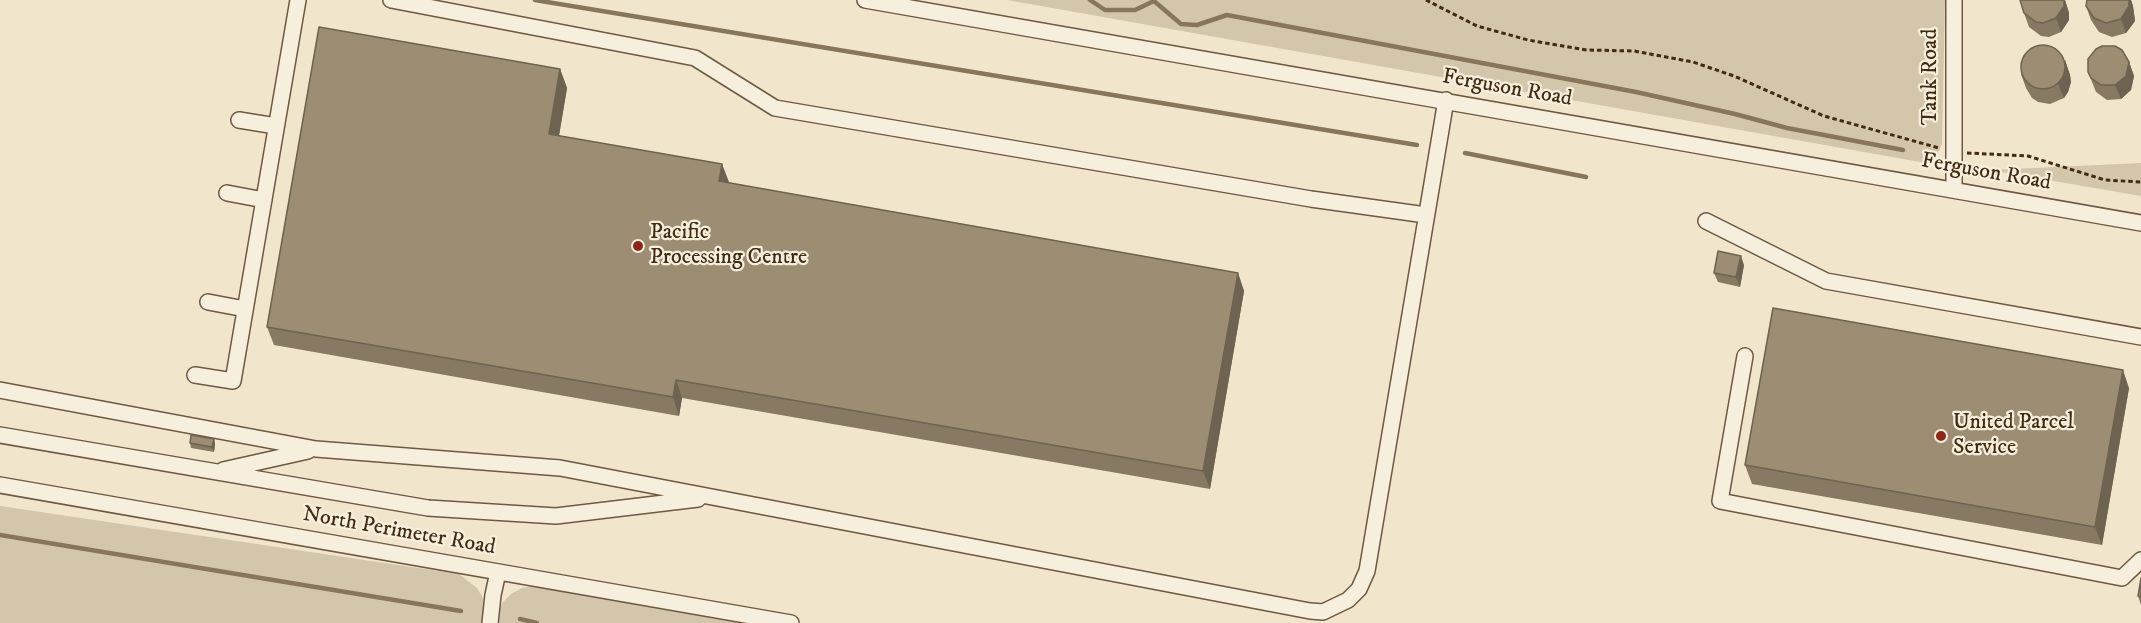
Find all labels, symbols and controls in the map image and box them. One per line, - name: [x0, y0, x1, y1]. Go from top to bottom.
- street label: Tank Road: [1918, 29, 1944, 125]
- street label: Ferguson Road: [1440, 65, 1574, 113]
- street label: Ferguson Road: [1919, 149, 2053, 197]
- place label: Pacific Processing Centre: [650, 220, 807, 272]
- marker: Pacific Processing Centre: [631, 239, 645, 253]
- place label: United Parcel Service: [1953, 410, 2074, 462]
- marker: United Parcel Service: [1934, 429, 1948, 443]
- street label: North Perimeter Road: [301, 502, 497, 562]

